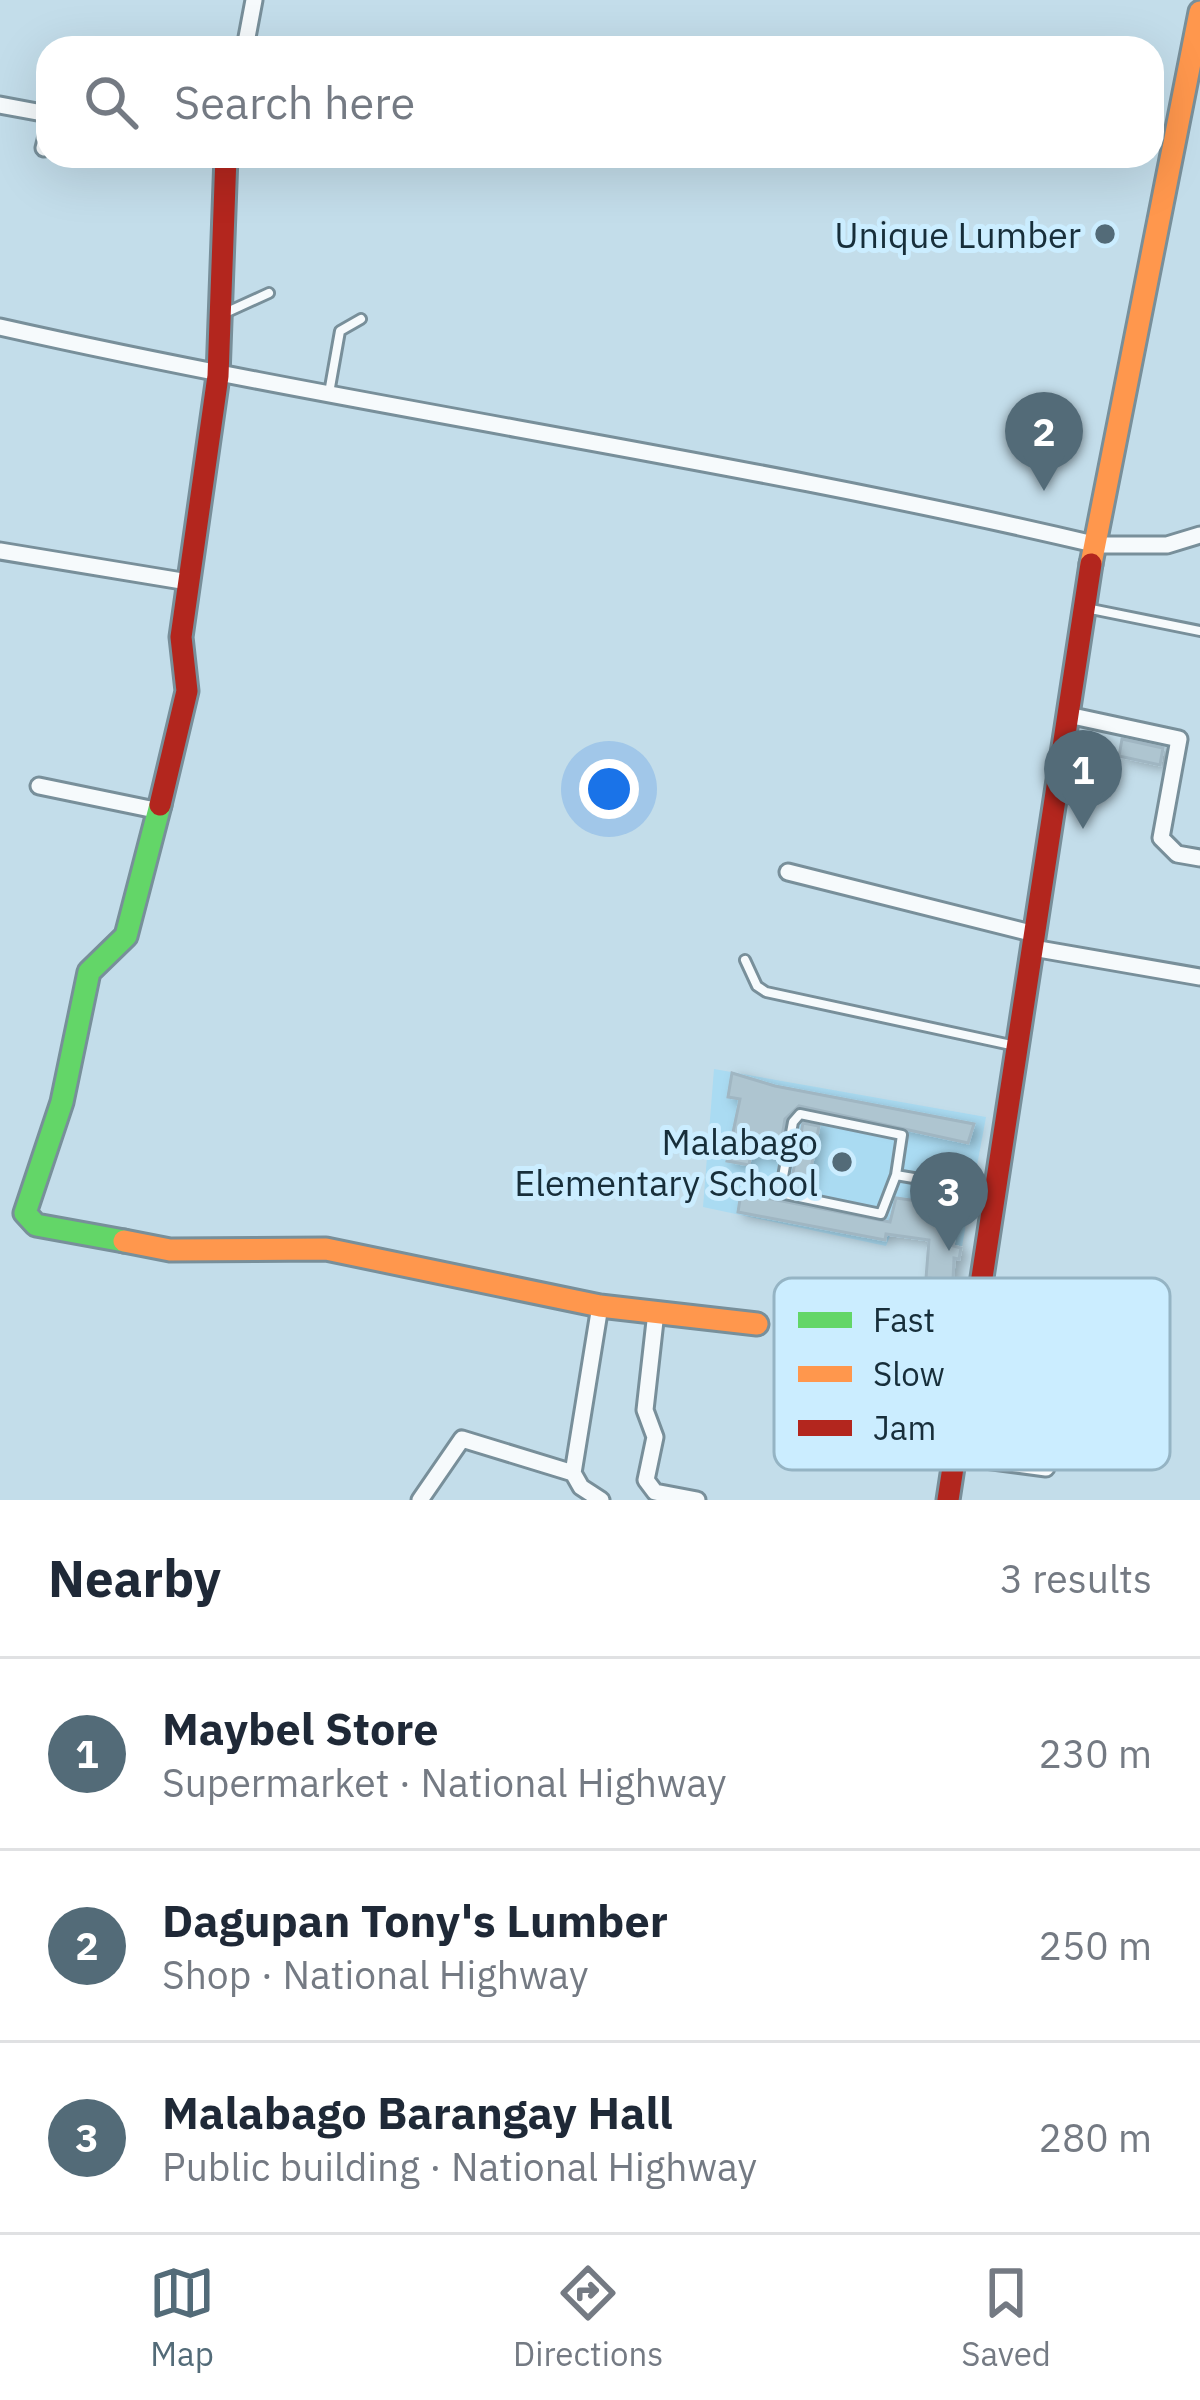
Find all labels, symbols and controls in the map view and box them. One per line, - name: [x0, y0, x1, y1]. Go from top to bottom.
- search box: [36, 36, 1164, 168]
- icon: search: [78, 69, 144, 135]
- text: Search here: [174, 73, 415, 131]
- place label: Unique Lumber: [834, 211, 1081, 258]
- marker: Unique Lumber: [1092, 221, 1118, 247]
- pin: 2: [1005, 392, 1083, 491]
- pin: 1: [1044, 730, 1122, 829]
- your location: [579, 759, 639, 819]
- place label: Malabago Elementary School: [514, 1118, 818, 1206]
- marker: Malabago Elementary School: [829, 1149, 855, 1175]
- pin: 3: [910, 1152, 988, 1251]
- legend: [774, 1278, 1170, 1470]
- text: Fast: [873, 1298, 935, 1341]
- text: Slow: [873, 1352, 945, 1395]
- text: Jam: [873, 1406, 936, 1449]
- text: Nearby: [48, 1545, 221, 1611]
- text: 3 results: [1000, 1553, 1152, 1604]
- text: Maybel Store: [162, 1699, 439, 1757]
- text: 1: [75, 1728, 99, 1779]
- text: 230 m: [1039, 1728, 1152, 1779]
- text: Supermarket · National Highway: [162, 1757, 727, 1808]
- text: Dagupan Tony's Lumber: [162, 1891, 668, 1949]
- text: 2: [75, 1920, 99, 1971]
- text: 250 m: [1039, 1920, 1152, 1971]
- text: Shop · National Highway: [162, 1949, 588, 2000]
- text: Malabago Barangay Hall: [162, 2083, 673, 2141]
- text: 3: [75, 2112, 99, 2163]
- text: 280 m: [1039, 2112, 1152, 2163]
- text: Public building · National Highway: [162, 2141, 757, 2192]
- tab: Map: [149, 2260, 215, 2375]
- tab: Directions: [513, 2260, 663, 2375]
- tab: Saved: [961, 2260, 1051, 2375]

